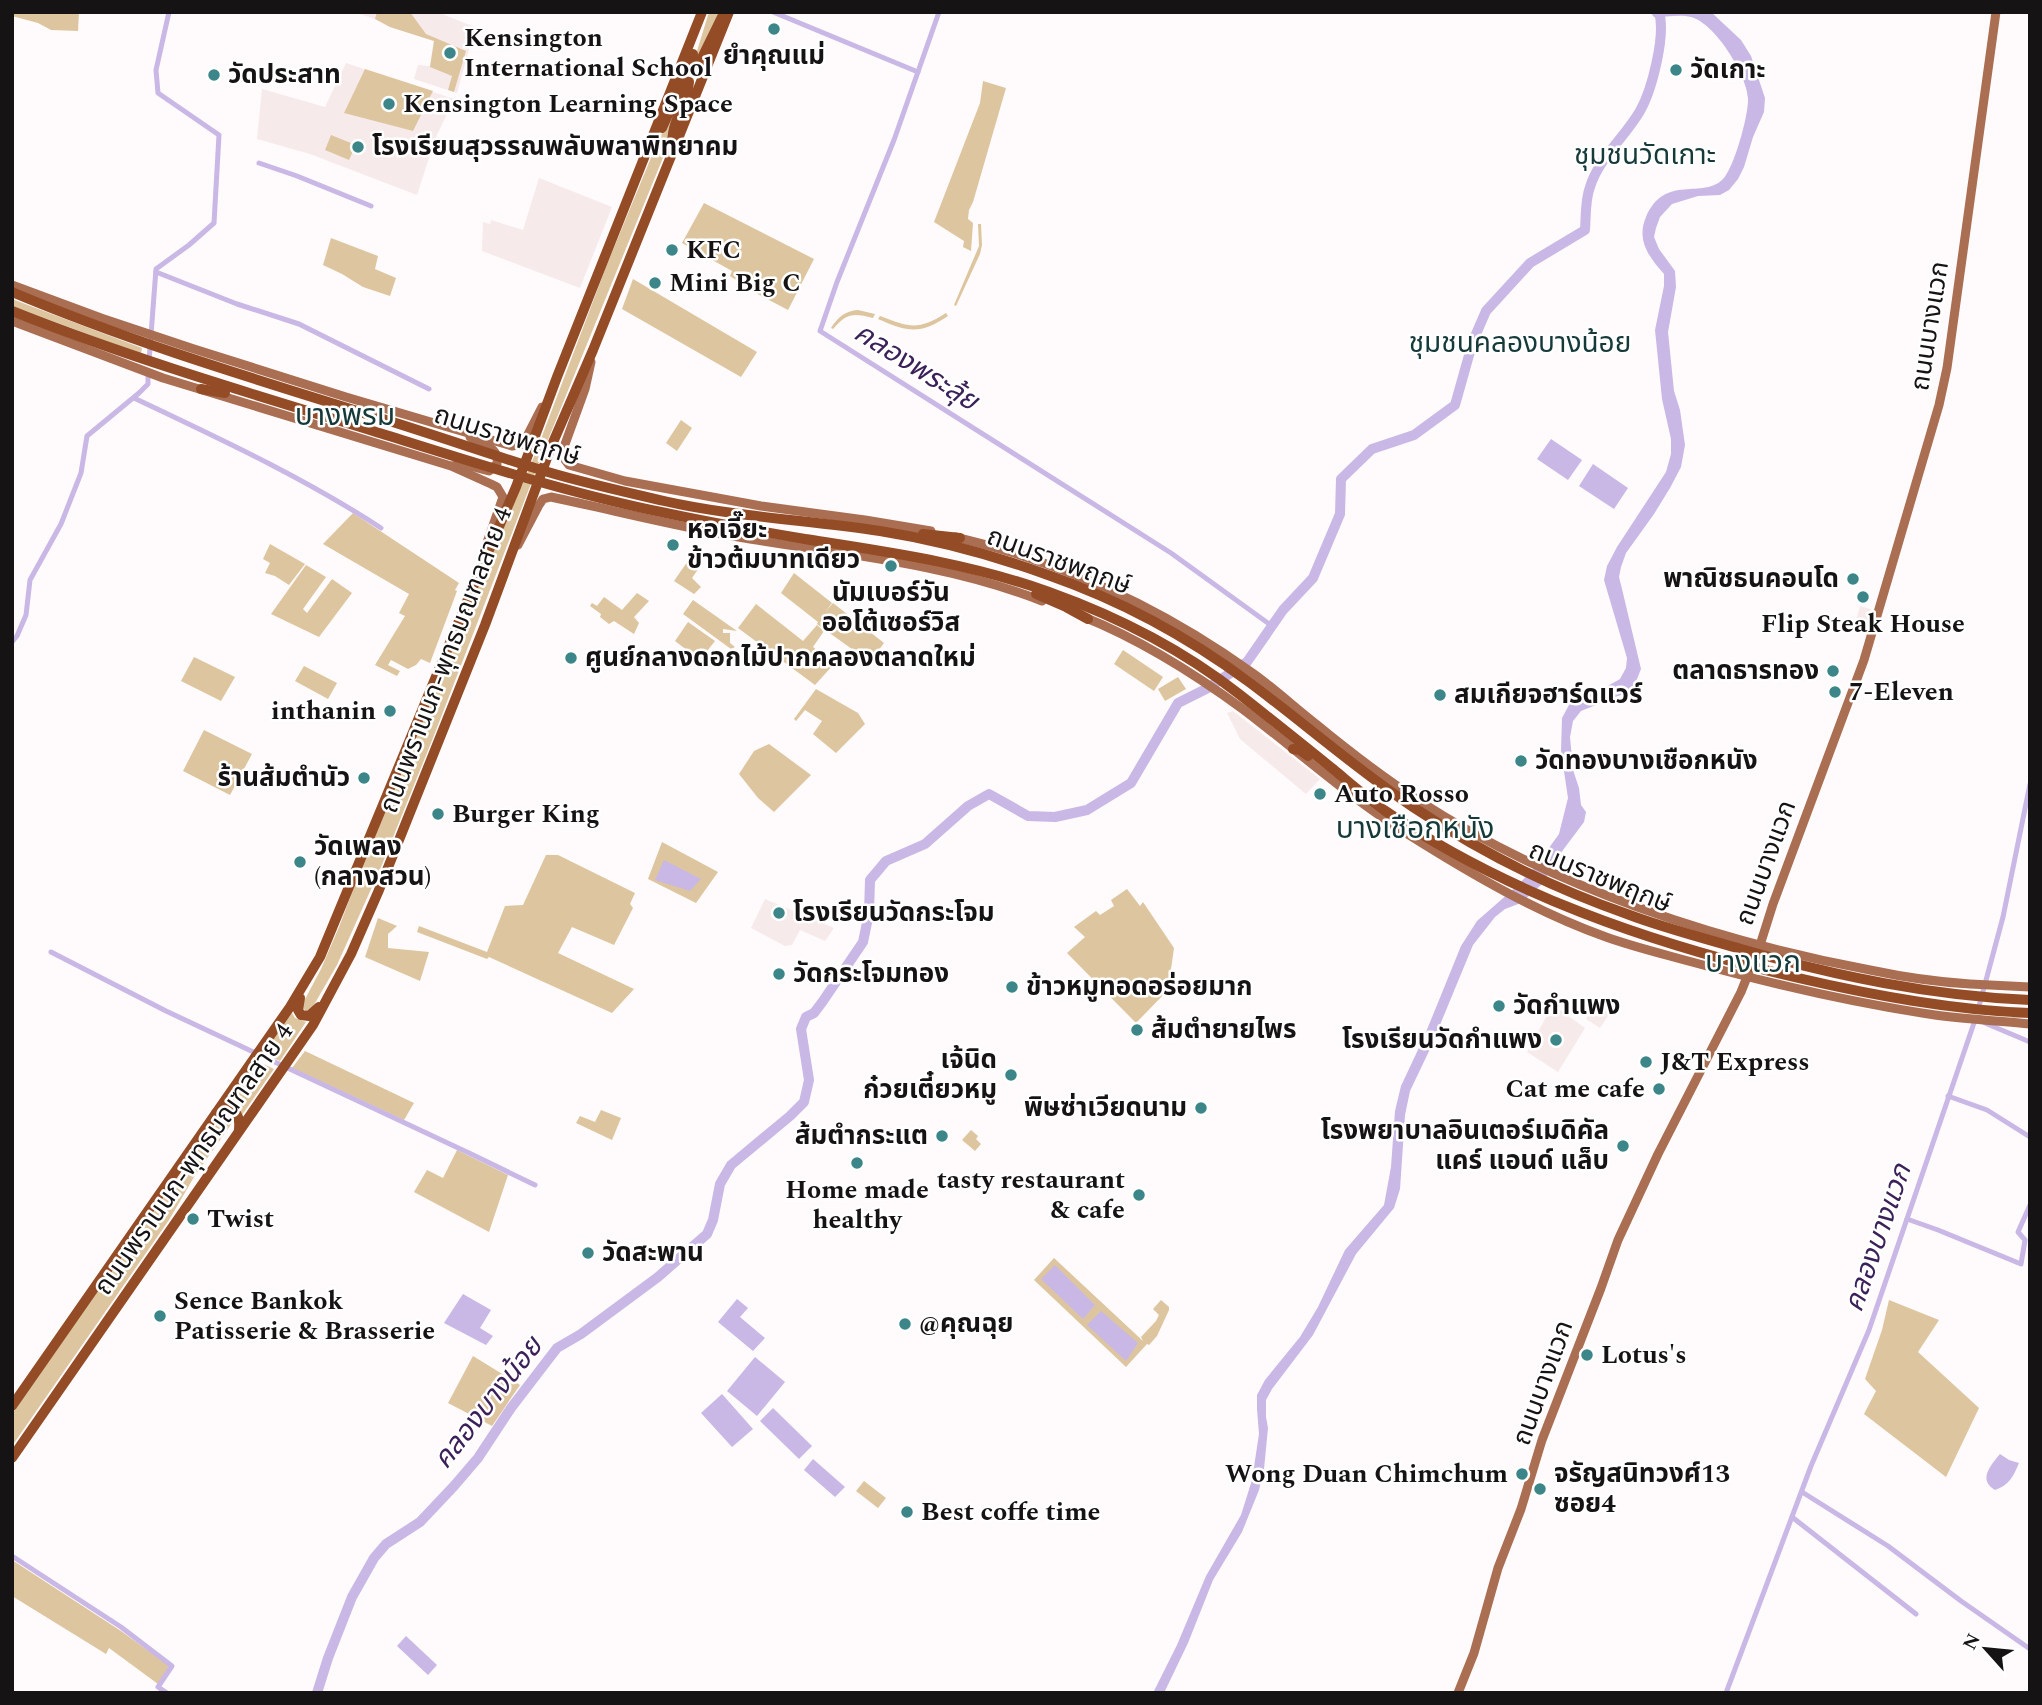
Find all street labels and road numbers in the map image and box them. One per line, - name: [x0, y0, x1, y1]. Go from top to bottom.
- street label: ถนนบางแวก: [1900, 258, 1960, 394]
- street label: ถนนราชพฤกษ์: [429, 395, 585, 477]
- street label: ถนนพรานนก-พุทธมณฑลสาย 4: [369, 501, 523, 819]
- street label: ถนนราชพฤกษ์: [981, 516, 1137, 606]
- street label: ถนนบางแวก: [1725, 795, 1807, 931]
- street label: ถนนราชพฤกษ์: [1522, 830, 1678, 924]
- street label: ถนนพรานนก-พุทธมณฑลสาย 4: [84, 1014, 304, 1304]
- street label: ถนนบางแวก: [1502, 1315, 1584, 1451]

